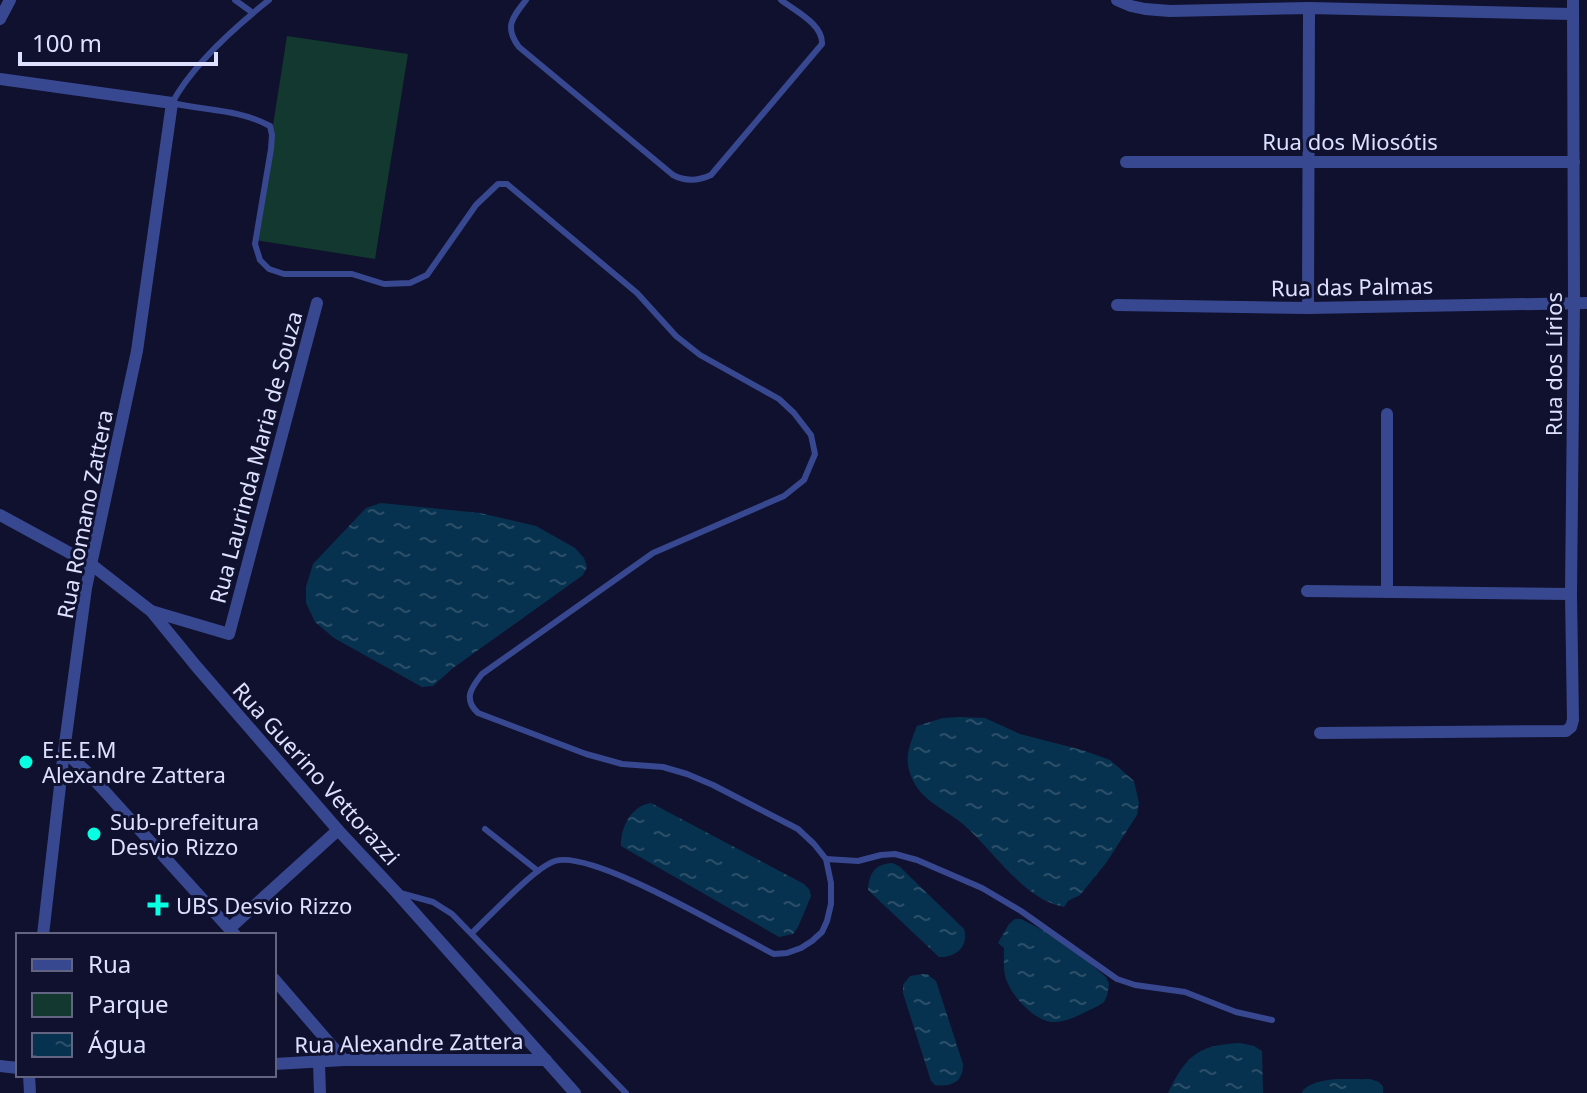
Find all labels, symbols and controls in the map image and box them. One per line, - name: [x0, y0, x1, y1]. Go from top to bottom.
- scale bar: [20, 16, 216, 66]
- text: 100 m: [32, 26, 102, 59]
- street label: Rua dos Miosótis: [1262, 126, 1438, 156]
- street label: Rua das Palmas: [1271, 270, 1433, 302]
- street label: Rua dos Lírios: [1538, 292, 1568, 436]
- street label: Rua Laurinda Maria de Souza: [202, 308, 308, 606]
- street label: Rua Romano Zattera: [49, 407, 119, 621]
- street label: Rua Guerino Vettorazzi: [227, 675, 407, 871]
- place label: E.E.E.M Alexandre Zattera: [42, 734, 226, 789]
- marker: E.E.E.M Alexandre Zattera: [17, 753, 35, 771]
- place label: Sub-prefeitura Desvio Rizzo: [110, 806, 259, 861]
- marker: Sub-prefeitura Desvio Rizzo: [85, 825, 103, 843]
- place label: UBS Desvio Rizzo: [176, 890, 352, 920]
- marker: UBS Desvio Rizzo: [147, 894, 169, 916]
- legend: [16, 933, 276, 1077]
- text: Rua: [88, 947, 131, 980]
- text: Parque: [88, 987, 169, 1020]
- street label: Rua Alexandre Zattera: [294, 1025, 524, 1059]
- text: Água: [88, 1027, 146, 1060]

